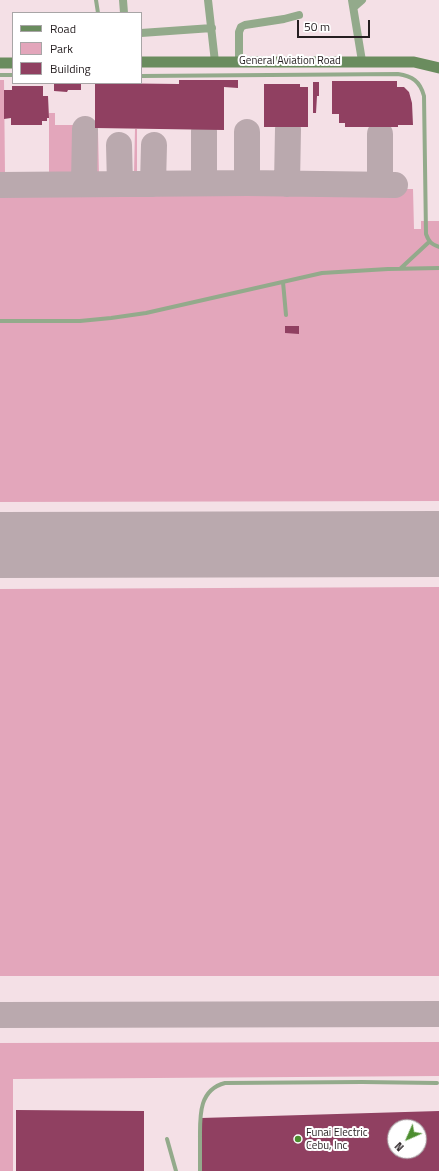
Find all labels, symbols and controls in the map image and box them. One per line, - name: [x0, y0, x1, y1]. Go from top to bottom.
- legend: [12, 12, 142, 84]
- scale bar: [299, 12, 372, 38]
- text: 50 m: [304, 17, 330, 36]
- text: Road: [50, 19, 76, 38]
- text: Park: [50, 39, 73, 58]
- street label: General Aviation Road: [239, 54, 341, 68]
- text: Building: [50, 59, 91, 78]
- north arrow: [387, 1119, 427, 1159]
- place label: Funai Electric Cebu, Inc: [306, 1126, 368, 1152]
- marker: Funai Electric Cebu, Inc: [293, 1134, 303, 1144]
- text: N: [391, 1138, 408, 1155]

